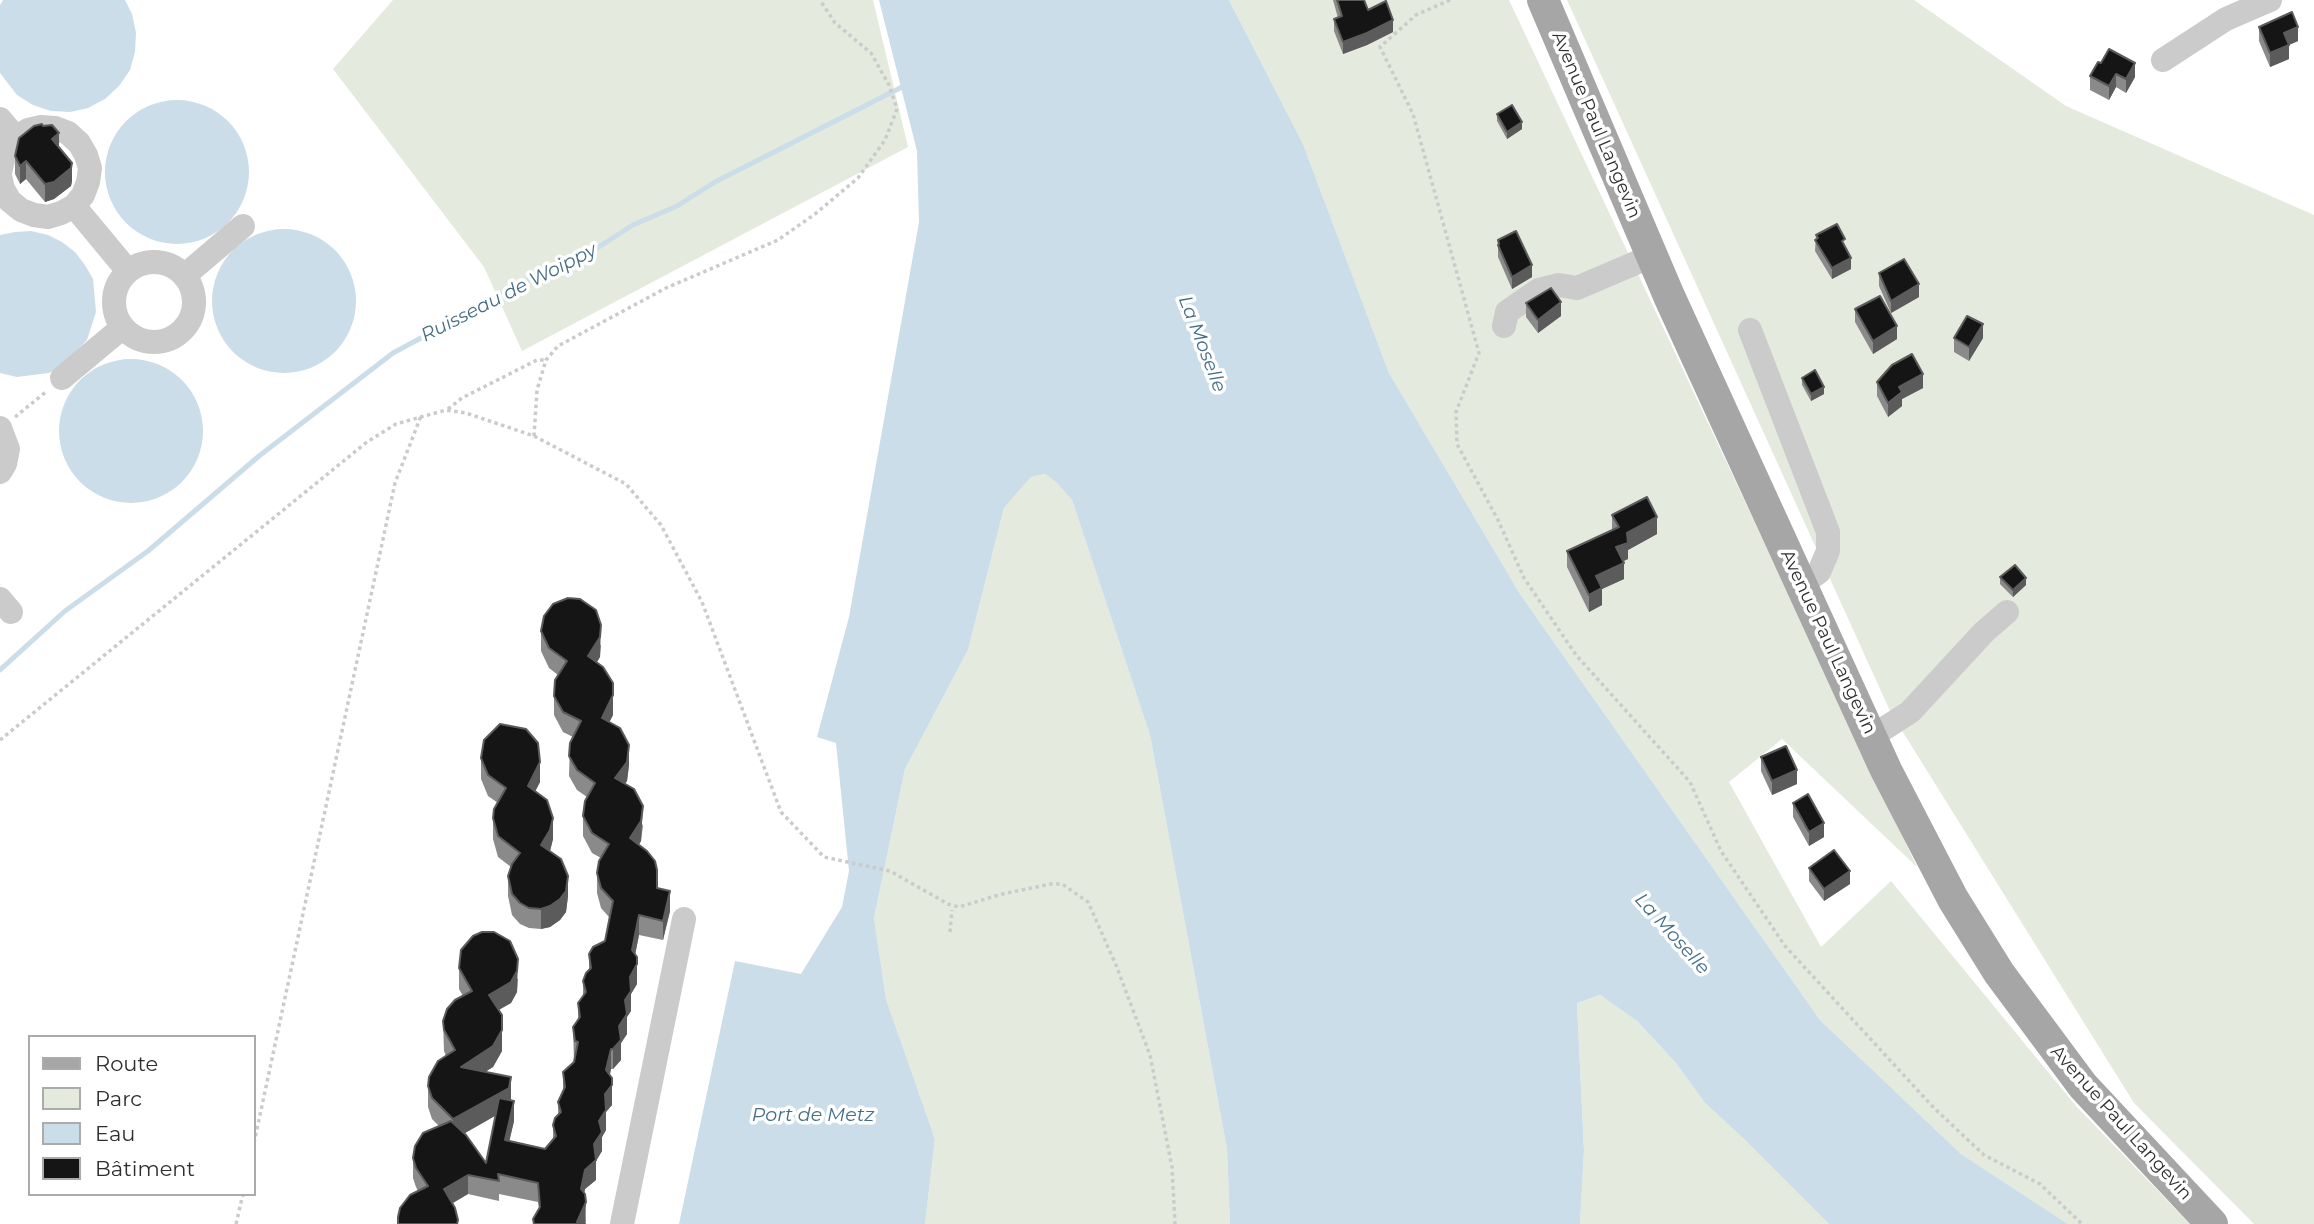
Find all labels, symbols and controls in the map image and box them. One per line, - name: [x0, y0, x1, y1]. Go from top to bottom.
- street label: Avenue Paul Langevin: [1547, 28, 1645, 222]
- water label: Ruisseau de Woippy: [417, 239, 601, 347]
- water label: La Moselle: [1173, 293, 1231, 395]
- street label: Avenue Paul Langevin: [1776, 546, 1880, 738]
- water label: La Moselle: [1630, 889, 1714, 979]
- legend: [28, 1035, 256, 1196]
- street label: Avenue Paul Langevin: [2046, 1041, 2196, 1205]
- text: Route: [95, 1051, 158, 1076]
- text: Parc: [95, 1086, 142, 1111]
- water label: Port de Metz: [752, 1104, 874, 1126]
- text: Eau: [95, 1121, 135, 1146]
- text: Bâtiment: [95, 1156, 195, 1181]

